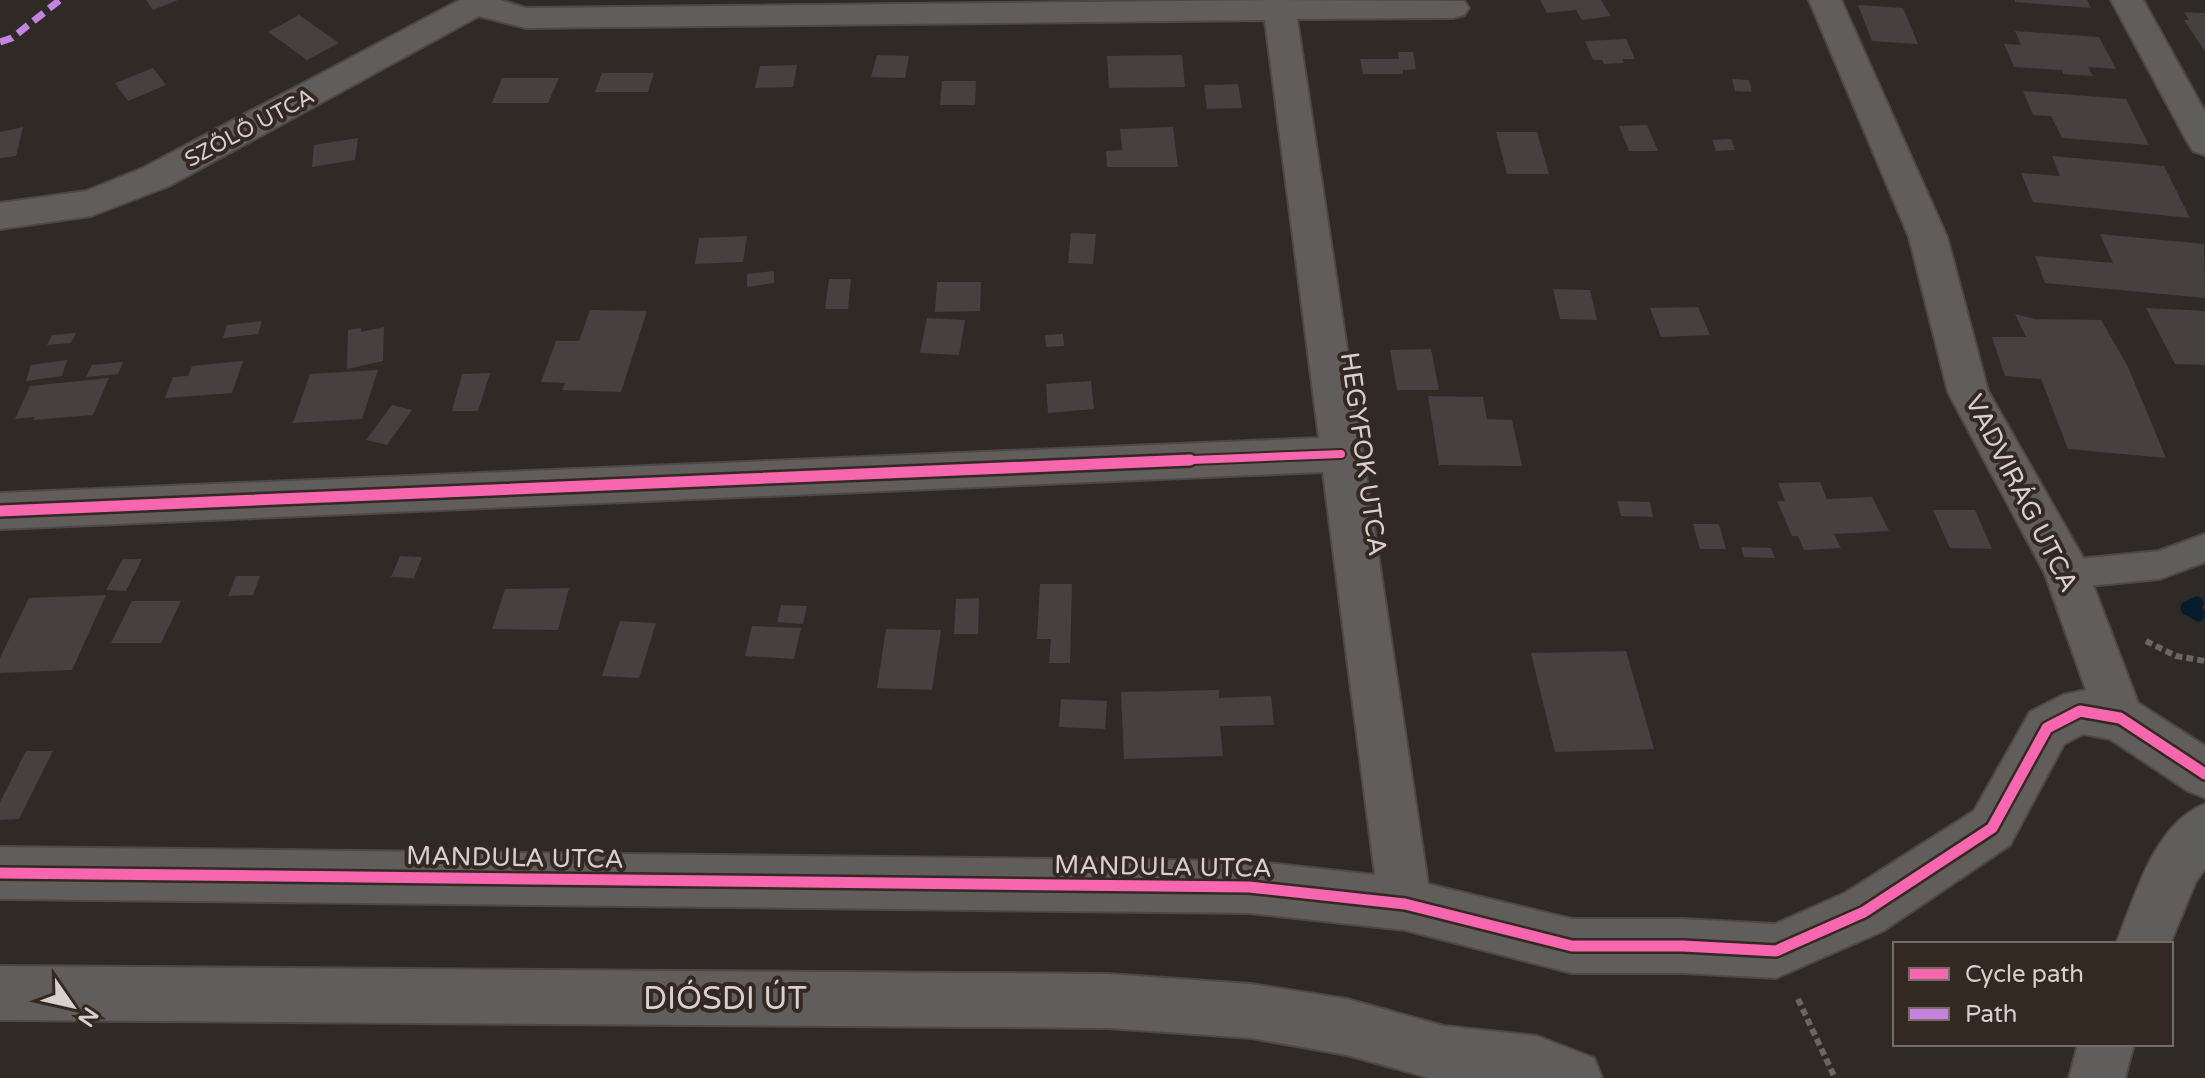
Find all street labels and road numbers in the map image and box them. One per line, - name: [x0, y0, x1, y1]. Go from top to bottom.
- street label: SZŐLŐ UTCA: [180, 82, 319, 173]
- street label: HEGYFOK UTCA: [1334, 350, 1393, 558]
- street label: VADVIRÁG UTCA: [1958, 389, 2085, 597]
- street label: MANDULA UTCA: [406, 840, 624, 875]
- street label: MANDULA UTCA: [1054, 849, 1272, 884]
- street label: DIÓSDI ÚT: [643, 979, 808, 1018]

